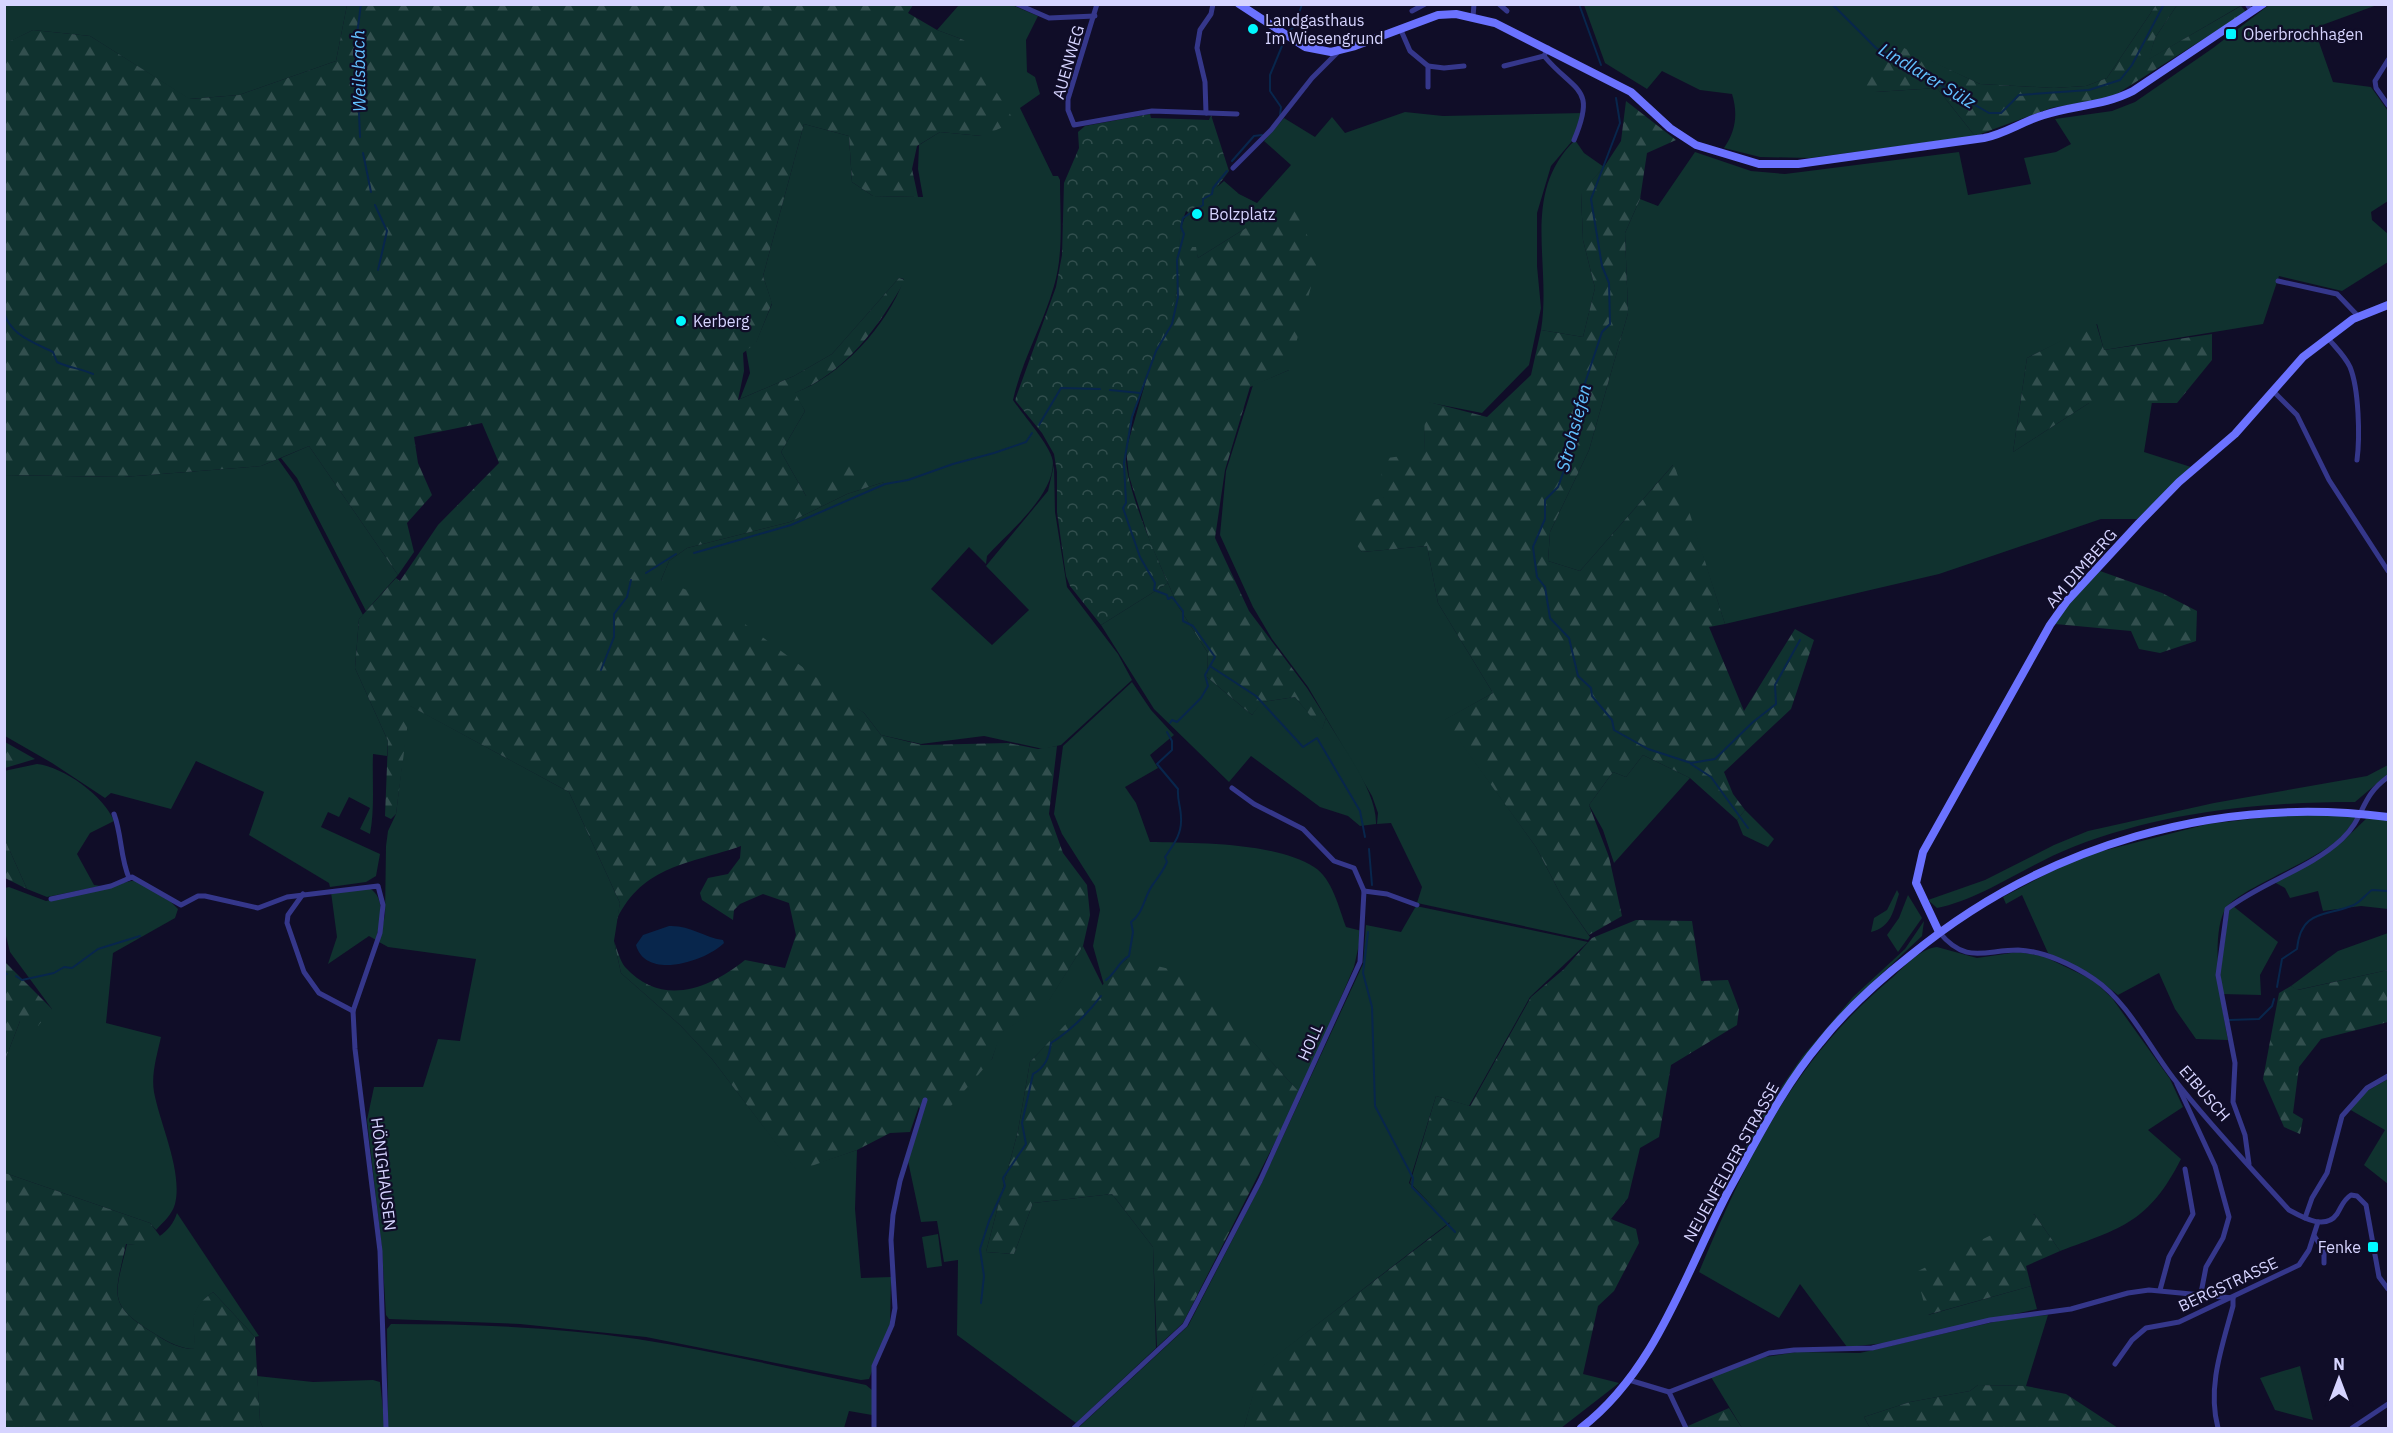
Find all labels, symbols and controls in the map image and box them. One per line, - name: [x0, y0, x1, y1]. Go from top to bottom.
- place label: Landgasthaus Im Wiesengrund: [1265, 10, 1384, 48]
- marker: Landgasthaus Im Wiesengrund: [1246, 22, 1260, 36]
- street label: AUENWEG: [1048, 23, 1088, 101]
- place label: Oberbrochhagen: [2243, 24, 2363, 44]
- marker: Oberbrochhagen: [2224, 27, 2238, 41]
- water label: Weilsbach: [346, 30, 371, 112]
- water label: Lindlarer Sülz: [1875, 38, 1981, 114]
- place label: Bolzplatz: [1209, 204, 1275, 224]
- marker: Bolzplatz: [1190, 207, 1204, 221]
- place label: Kerberg: [693, 311, 750, 331]
- marker: Kerberg: [674, 314, 688, 328]
- water label: Strohsiefen: [1551, 381, 1596, 474]
- street label: AM DIMBERG: [2041, 524, 2121, 612]
- street label: HOLL: [1293, 1020, 1327, 1064]
- street label: EIBUSCH: [2175, 1061, 2235, 1125]
- street label: NEUENFELDER STRASSE: [1679, 1079, 1783, 1245]
- street label: HÖNIGHAUSEN: [367, 1116, 401, 1232]
- place label: Fenke: [2318, 1237, 2361, 1257]
- marker: Fenke: [2366, 1240, 2380, 1254]
- street label: BERGSTRASSE: [2175, 1252, 2281, 1316]
- north arrow: [2309, 1349, 2369, 1409]
- text: N: [2333, 1354, 2345, 1374]

